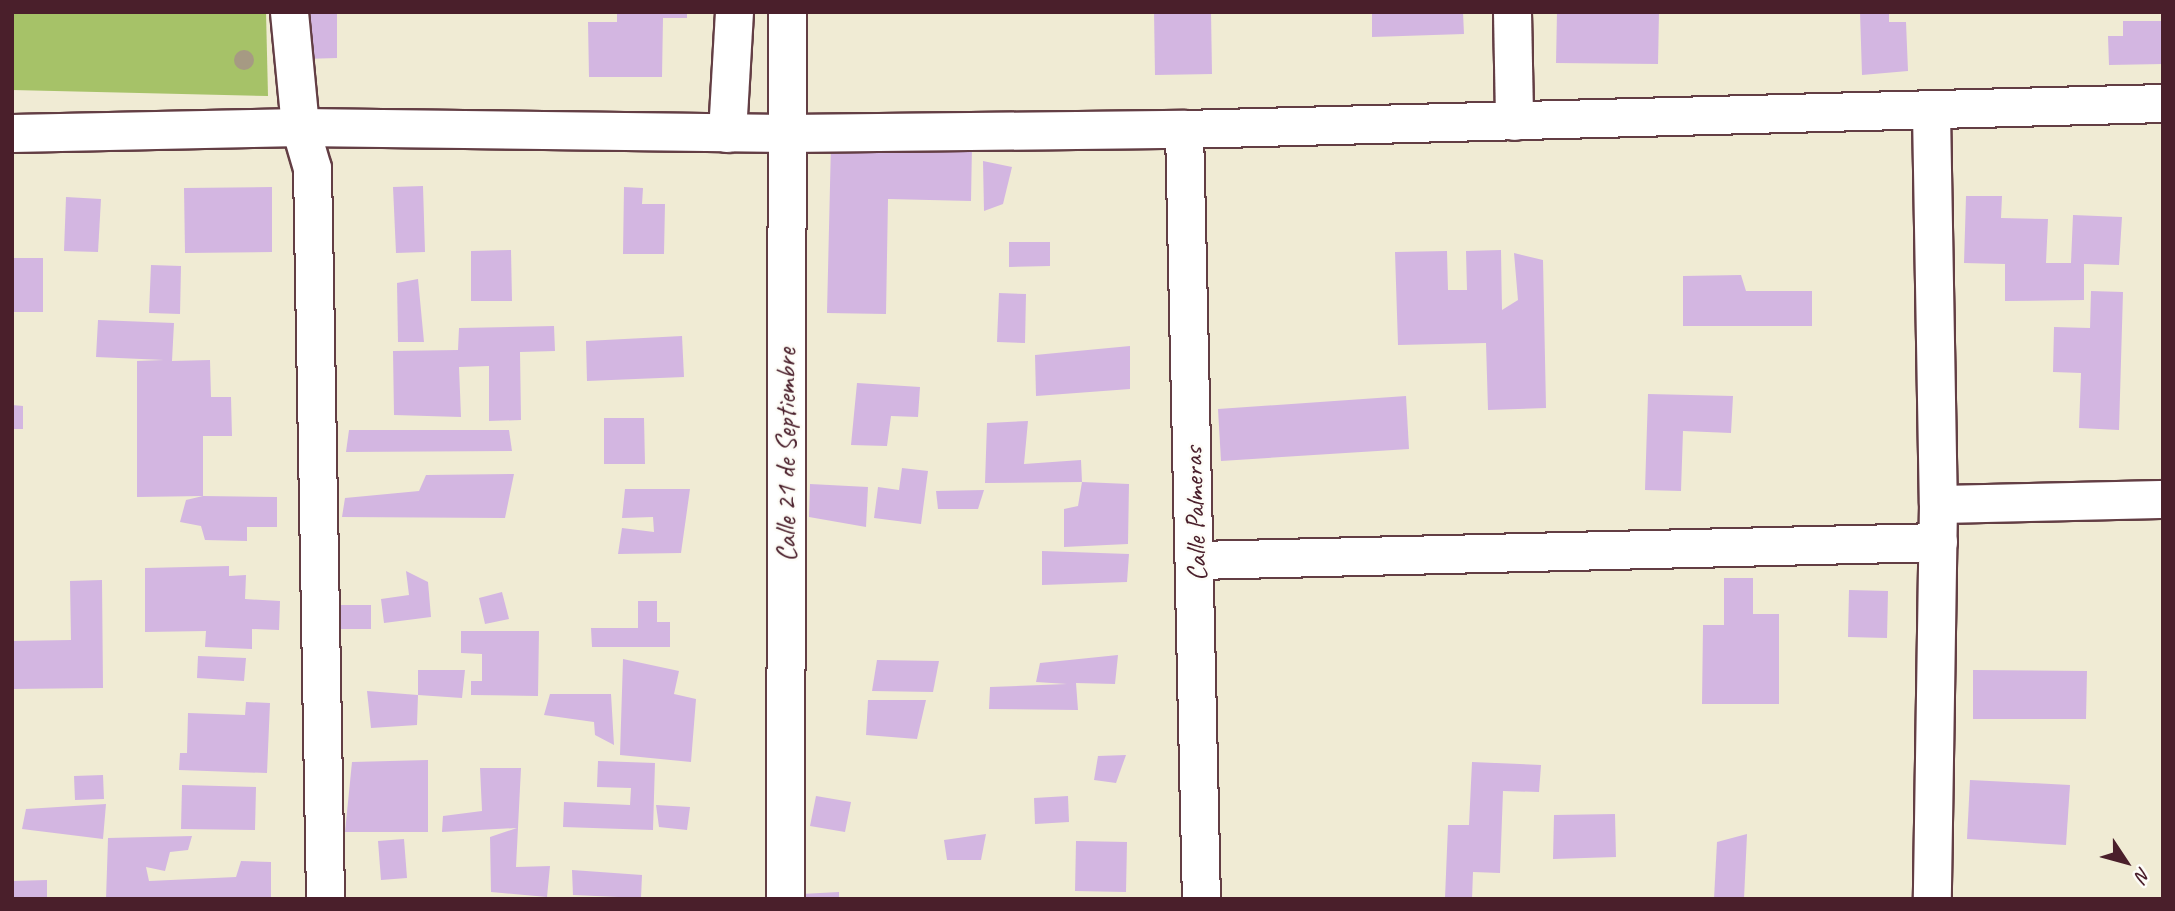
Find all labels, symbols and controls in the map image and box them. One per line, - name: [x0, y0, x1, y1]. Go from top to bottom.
- street label: Calle 21 de Septiembre: [769, 348, 803, 562]
- street label: Calle Palmeras: [1176, 445, 1214, 583]
- north arrow: [2091, 827, 2161, 897]
- text: N: [2130, 863, 2156, 886]

